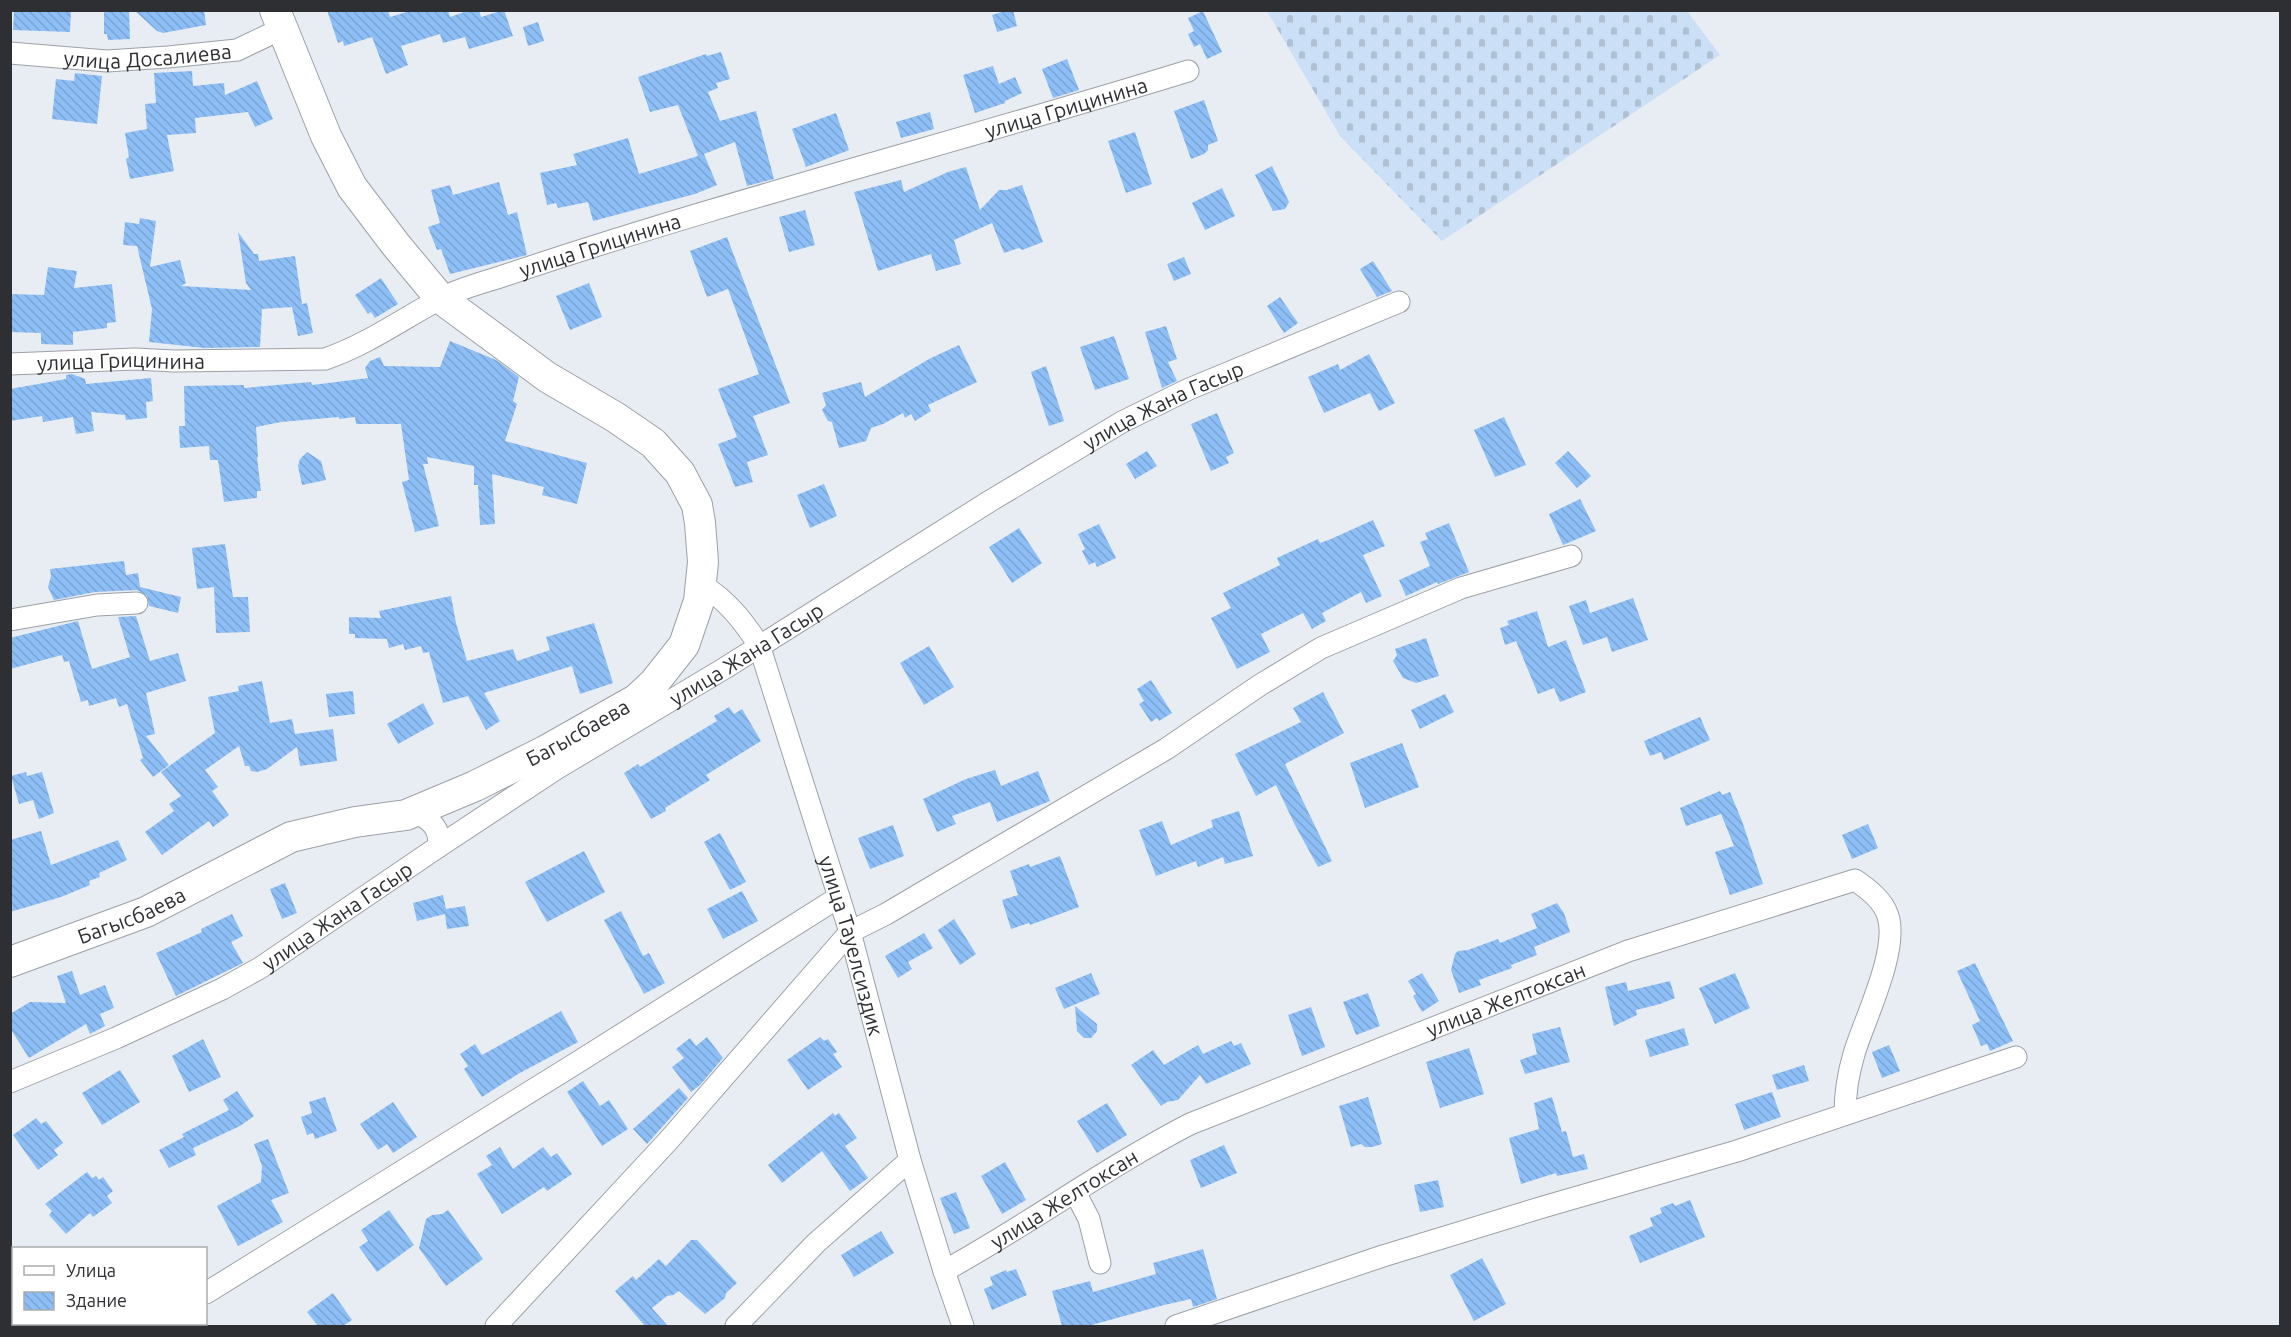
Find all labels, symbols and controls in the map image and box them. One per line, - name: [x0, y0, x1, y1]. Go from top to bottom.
- street label: улица Досалиева: [63, 39, 233, 73]
- street label: улица Грицинина: [982, 72, 1150, 143]
- street label: улица Грицинина: [516, 208, 684, 282]
- street label: улица Грицинина: [36, 347, 205, 375]
- street label: улица Жана Гасыр: [1078, 356, 1247, 455]
- street label: улица Жана Гасыр: [665, 597, 827, 710]
- street label: Багысбаева: [522, 694, 633, 771]
- street label: улица Тауелсиздик: [815, 853, 889, 1038]
- street label: улица Жана Гасыр: [257, 856, 417, 975]
- street label: Багысбаева: [74, 882, 189, 948]
- street label: улица Желтоксан: [1423, 957, 1589, 1042]
- street label: улица Желтоксан: [986, 1144, 1142, 1254]
- legend: [12, 1247, 207, 1325]
- text: Улица: [66, 1260, 116, 1280]
- text: Здание: [66, 1290, 127, 1310]

